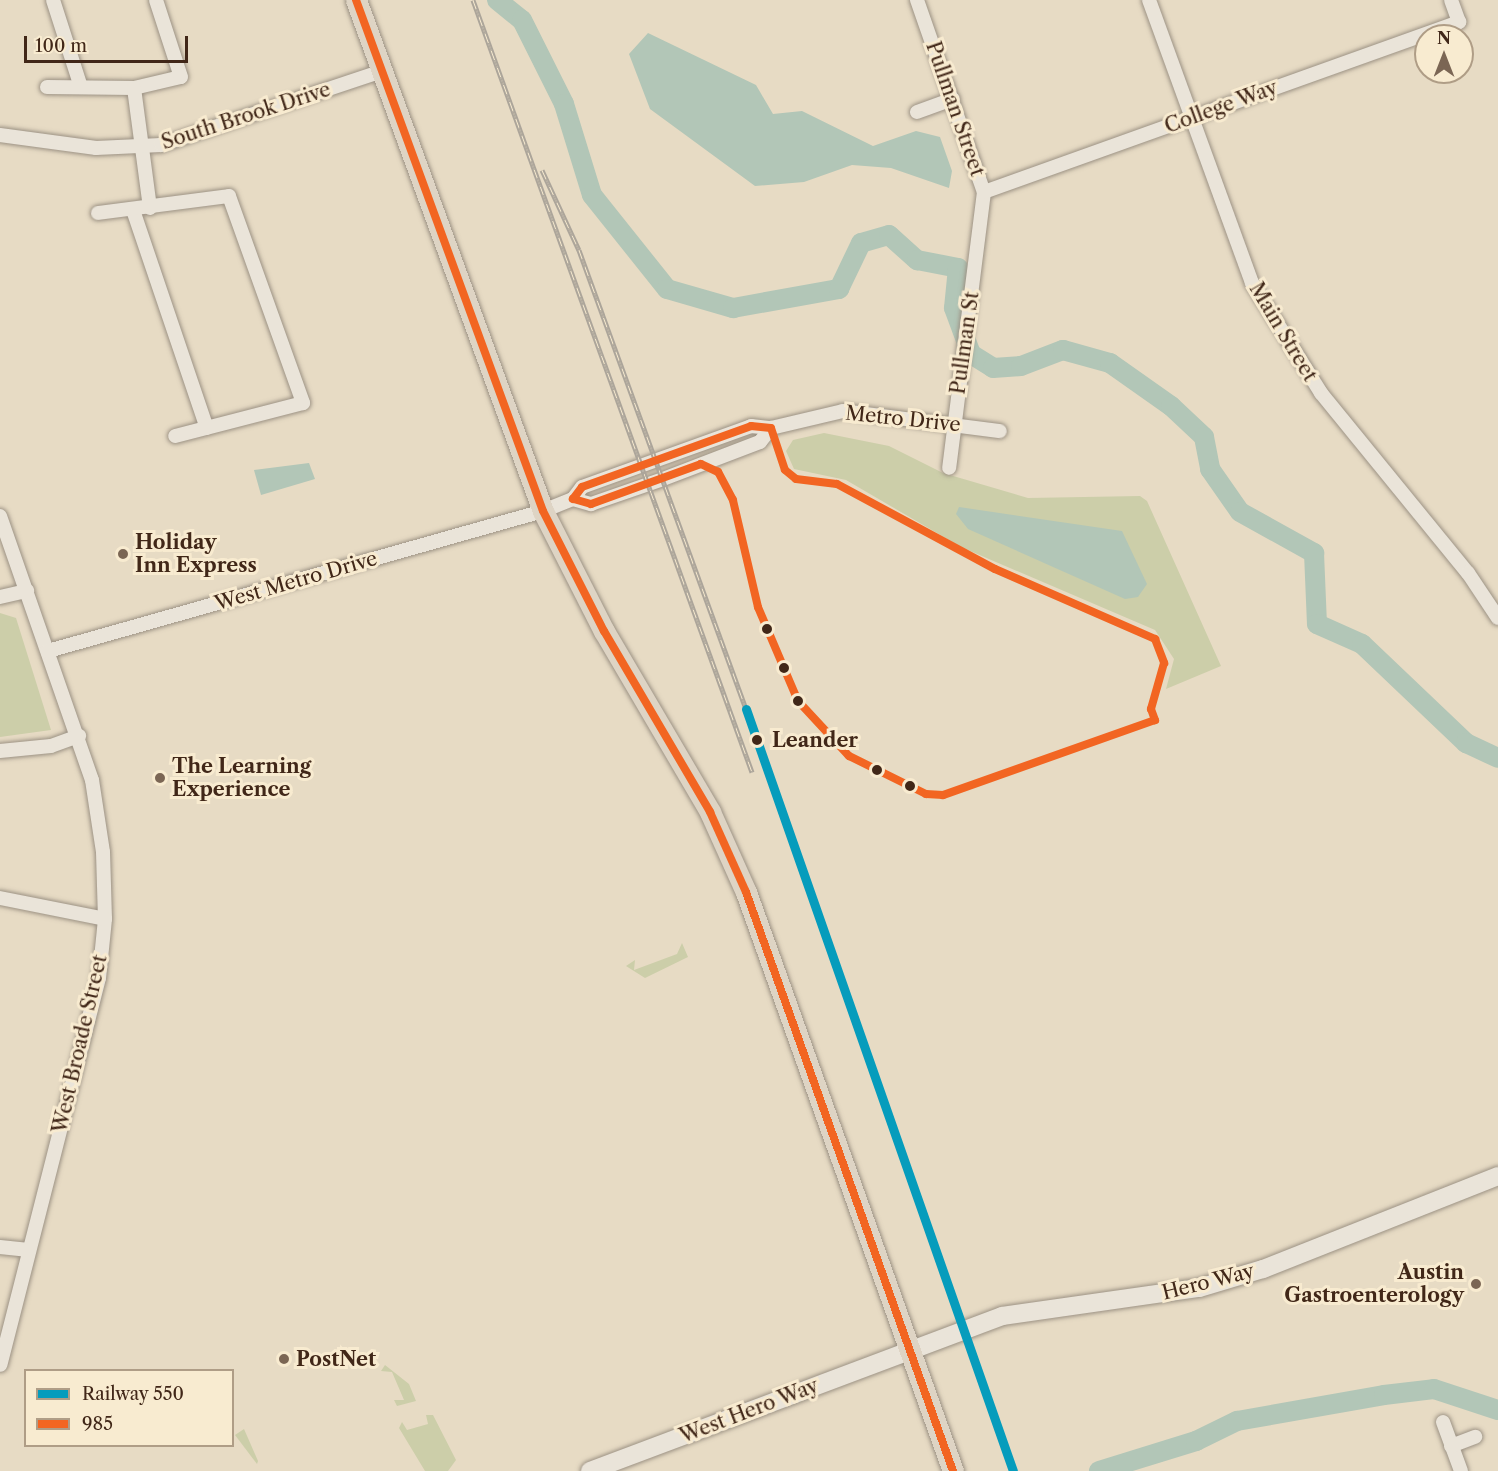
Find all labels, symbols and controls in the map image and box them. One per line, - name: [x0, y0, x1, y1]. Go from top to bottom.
- scale bar: [27, 24, 190, 62]
- north arrow: [1414, 24, 1474, 84]
- text: N: [1437, 28, 1451, 48]
- text: 100 m: [35, 35, 87, 57]
- street label: Pullman Street: [921, 38, 989, 180]
- street label: College Way: [1161, 75, 1281, 139]
- street label: South Brook Drive: [158, 77, 334, 155]
- street label: Main Street: [1244, 278, 1322, 386]
- street label: Pullman St: [946, 290, 984, 396]
- street label: Metro Drive: [844, 401, 962, 437]
- place label: Holiday Inn Express: [135, 530, 257, 577]
- street label: West Metro Drive: [212, 546, 380, 616]
- marker: Holiday Inn Express: [116, 547, 130, 561]
- unlabelled marker: [761, 623, 773, 635]
- unlabelled marker: [778, 662, 790, 674]
- unlabelled marker: [792, 695, 804, 707]
- place label: Leander: [772, 728, 858, 752]
- marker: Leander: [747, 730, 767, 750]
- place label: The Learning Experience: [172, 754, 311, 801]
- unlabelled marker: [871, 764, 883, 776]
- marker: The Learning Experience: [153, 771, 167, 785]
- unlabelled marker: [904, 780, 916, 792]
- street label: West Broade Street: [48, 952, 112, 1136]
- street label: Hero Way: [1159, 1259, 1257, 1305]
- place label: Austin Gastroenterology: [1284, 1260, 1464, 1307]
- marker: Austin Gastroenterology: [1469, 1277, 1483, 1291]
- place label: PostNet: [296, 1347, 376, 1371]
- marker: PostNet: [277, 1352, 291, 1366]
- legend: [24, 1369, 234, 1447]
- street label: West Hero Way: [676, 1373, 822, 1449]
- text: Railway 550: [82, 1383, 184, 1405]
- text: 985: [82, 1413, 113, 1435]

